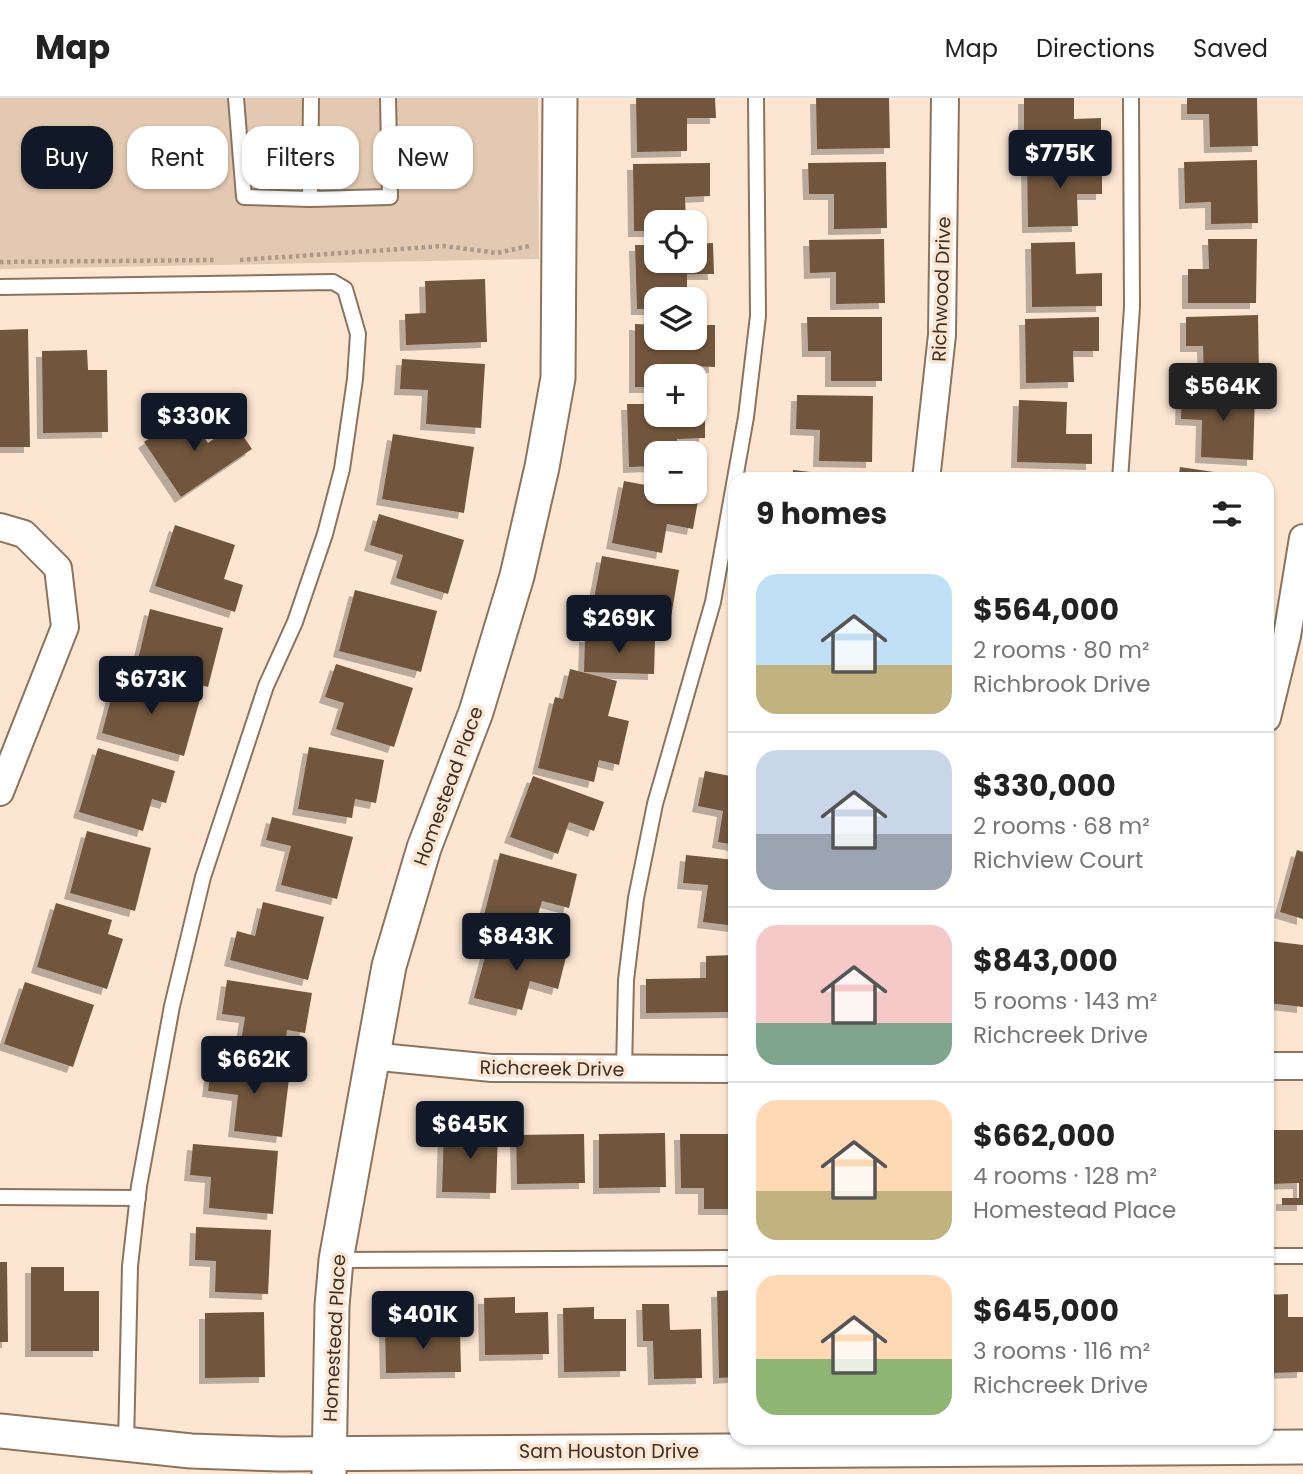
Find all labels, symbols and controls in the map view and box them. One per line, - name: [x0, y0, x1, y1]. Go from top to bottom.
- text: Map: [35, 24, 110, 71]
- text: Map: [945, 32, 998, 65]
- text: Directions: [1036, 32, 1155, 65]
- text: Saved: [1193, 32, 1268, 65]
- chip: Buy: [21, 126, 113, 189]
- chip: Rent: [127, 126, 228, 189]
- chip: Filters: [242, 126, 359, 189]
- chip: New: [373, 126, 473, 189]
- pin: $775K: [1011, 130, 1109, 190]
- text: $775K: [1025, 137, 1095, 169]
- map controls: [644, 210, 707, 504]
- button: locate: [644, 210, 707, 273]
- street label: Richwood Drive: [925, 216, 958, 362]
- button: layers: [644, 287, 707, 350]
- button: +: [644, 364, 707, 427]
- pin: $564K: [1174, 364, 1272, 423]
- text: $564K: [1185, 370, 1261, 402]
- pin: $330K: [145, 394, 243, 453]
- text: $330K: [157, 400, 231, 432]
- button: −: [644, 441, 707, 504]
- text: 9 homes: [756, 492, 887, 535]
- icon: filters: [1208, 495, 1246, 533]
- text: $564,000: [973, 588, 1119, 631]
- pin: $269K: [570, 596, 668, 655]
- text: $269K: [582, 602, 656, 634]
- icon: home: [812, 602, 896, 686]
- text: 2 rooms · 80 m²: [973, 634, 1150, 666]
- pin: $673K: [102, 656, 200, 716]
- text: $673K: [115, 663, 187, 695]
- text: Richbrook Drive: [973, 668, 1151, 700]
- street label: Homestead Place: [407, 703, 490, 870]
- text: $330,000: [973, 764, 1116, 807]
- icon: home: [812, 778, 896, 862]
- text: 2 rooms · 68 m²: [973, 810, 1150, 842]
- text: Richview Court: [973, 844, 1143, 876]
- pin: $843K: [467, 914, 565, 973]
- text: $843K: [478, 920, 554, 952]
- text: $843,000: [973, 939, 1118, 982]
- icon: home: [812, 953, 896, 1037]
- text: 5 rooms · 143 m²: [973, 985, 1157, 1017]
- text: Richcreek Drive: [973, 1019, 1148, 1051]
- pin: $662K: [205, 1037, 303, 1096]
- text: $662K: [217, 1043, 291, 1075]
- street label: Richcreek Drive: [479, 1054, 625, 1083]
- pin: $645K: [421, 1102, 519, 1161]
- text: $645K: [432, 1108, 508, 1140]
- text: $662,000: [973, 1114, 1115, 1157]
- icon: home: [812, 1128, 896, 1212]
- text: 4 rooms · 128 m²: [973, 1160, 1157, 1192]
- text: Homestead Place: [973, 1194, 1176, 1226]
- street label: Homestead Place: [317, 1253, 352, 1423]
- text: $645,000: [973, 1289, 1119, 1332]
- pin: $401K: [374, 1292, 472, 1351]
- text: $401K: [388, 1298, 458, 1330]
- icon: home: [812, 1303, 896, 1387]
- text: 3 rooms · 116 m²: [973, 1335, 1150, 1367]
- text: Richcreek Drive: [973, 1369, 1148, 1401]
- street label: Sam Houston Drive: [519, 1438, 699, 1465]

